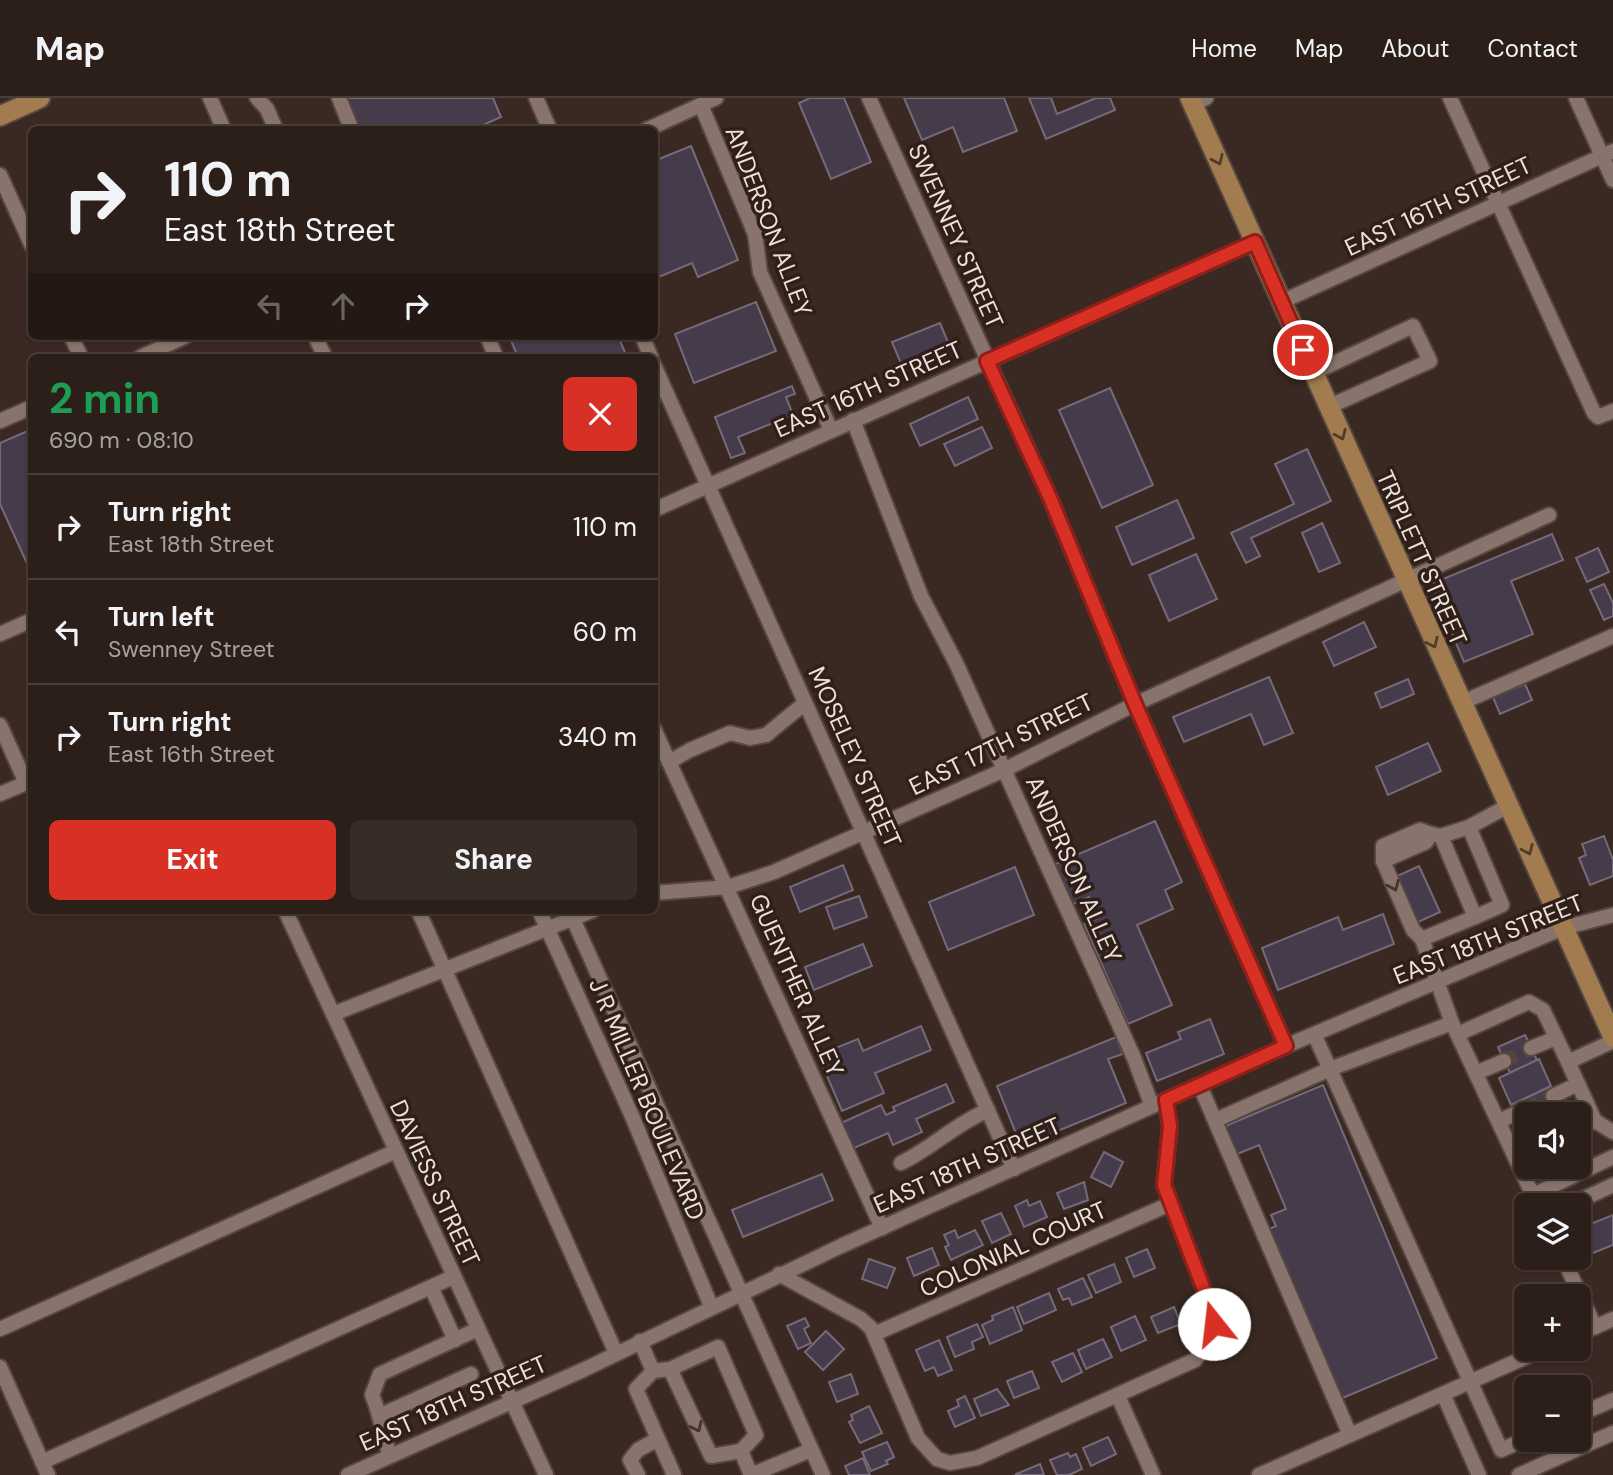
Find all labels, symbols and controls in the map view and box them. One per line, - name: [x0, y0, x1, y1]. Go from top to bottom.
- text: Map: [35, 27, 105, 70]
- text: Home: [1191, 33, 1257, 64]
- text: Map: [1295, 33, 1343, 64]
- text: About: [1381, 33, 1450, 64]
- text: Contact: [1488, 33, 1578, 64]
- street label: ANDERSON ALLEY: [719, 122, 820, 320]
- street label: SWENNEY STREET: [901, 139, 1011, 333]
- text: 110 m: [164, 147, 292, 211]
- street label: EAST 16TH STREET: [1340, 149, 1536, 263]
- one-way arrow: [1210, 153, 1224, 166]
- icon: right: [49, 154, 140, 245]
- text: East 18th Street: [164, 209, 396, 251]
- icon: left: [251, 287, 289, 325]
- icon: ahead: [324, 287, 362, 325]
- icon: right: [397, 287, 435, 325]
- pin: [1273, 320, 1333, 380]
- icon: arrive: [1284, 331, 1322, 369]
- street label: EAST 16TH STREET: [769, 334, 967, 444]
- text: 2 min: [49, 371, 160, 426]
- button: close: [563, 377, 637, 451]
- text: 690 m · 08:10: [49, 425, 194, 455]
- one-way arrow: [1333, 428, 1347, 440]
- street label: TRIPLETT STREET: [1369, 466, 1475, 650]
- text: Turn right: [108, 495, 232, 529]
- icon: right: [49, 508, 87, 546]
- text: 110 m: [573, 510, 637, 544]
- text: East 18th Street: [108, 529, 274, 559]
- text: Turn left: [108, 600, 215, 634]
- icon: left: [49, 613, 87, 651]
- text: 60 m: [573, 615, 637, 649]
- text: Swenney Street: [108, 634, 275, 664]
- one-way arrow: [1425, 636, 1439, 648]
- street label: MOSELEY STREET: [801, 662, 909, 852]
- street label: EAST 17TH STREET: [904, 686, 1098, 802]
- text: Turn right: [108, 705, 232, 739]
- icon: right: [49, 718, 87, 756]
- text: 340 m: [558, 720, 637, 754]
- text: East 16th Street: [108, 739, 275, 769]
- street label: ANDERSON ALLEY: [1019, 771, 1129, 967]
- button: Exit: [49, 820, 336, 900]
- button: Share: [350, 820, 637, 900]
- one-way arrow: [1520, 843, 1534, 855]
- one-way arrow: [1386, 878, 1400, 891]
- street label: EAST 18TH STREET: [1388, 887, 1588, 991]
- street label: GUENTHER ALLEY: [743, 889, 851, 1081]
- street label: J R MILLER BOULEVARD: [582, 973, 712, 1225]
- street label: DAVIESS STREET: [383, 1095, 487, 1271]
- map controls: [1514, 1102, 1591, 1452]
- button: sound: [1514, 1102, 1591, 1179]
- street label: EAST 18TH STREET: [868, 1110, 1066, 1220]
- button: layers: [1514, 1193, 1591, 1270]
- street label: COLONIAL COURT: [914, 1194, 1112, 1304]
- button: +: [1514, 1284, 1591, 1361]
- position arrow: [1177, 1287, 1251, 1361]
- street label: EAST 18TH STREET: [354, 1348, 552, 1458]
- button: −: [1514, 1375, 1591, 1452]
- one-way arrow: [689, 1420, 703, 1432]

